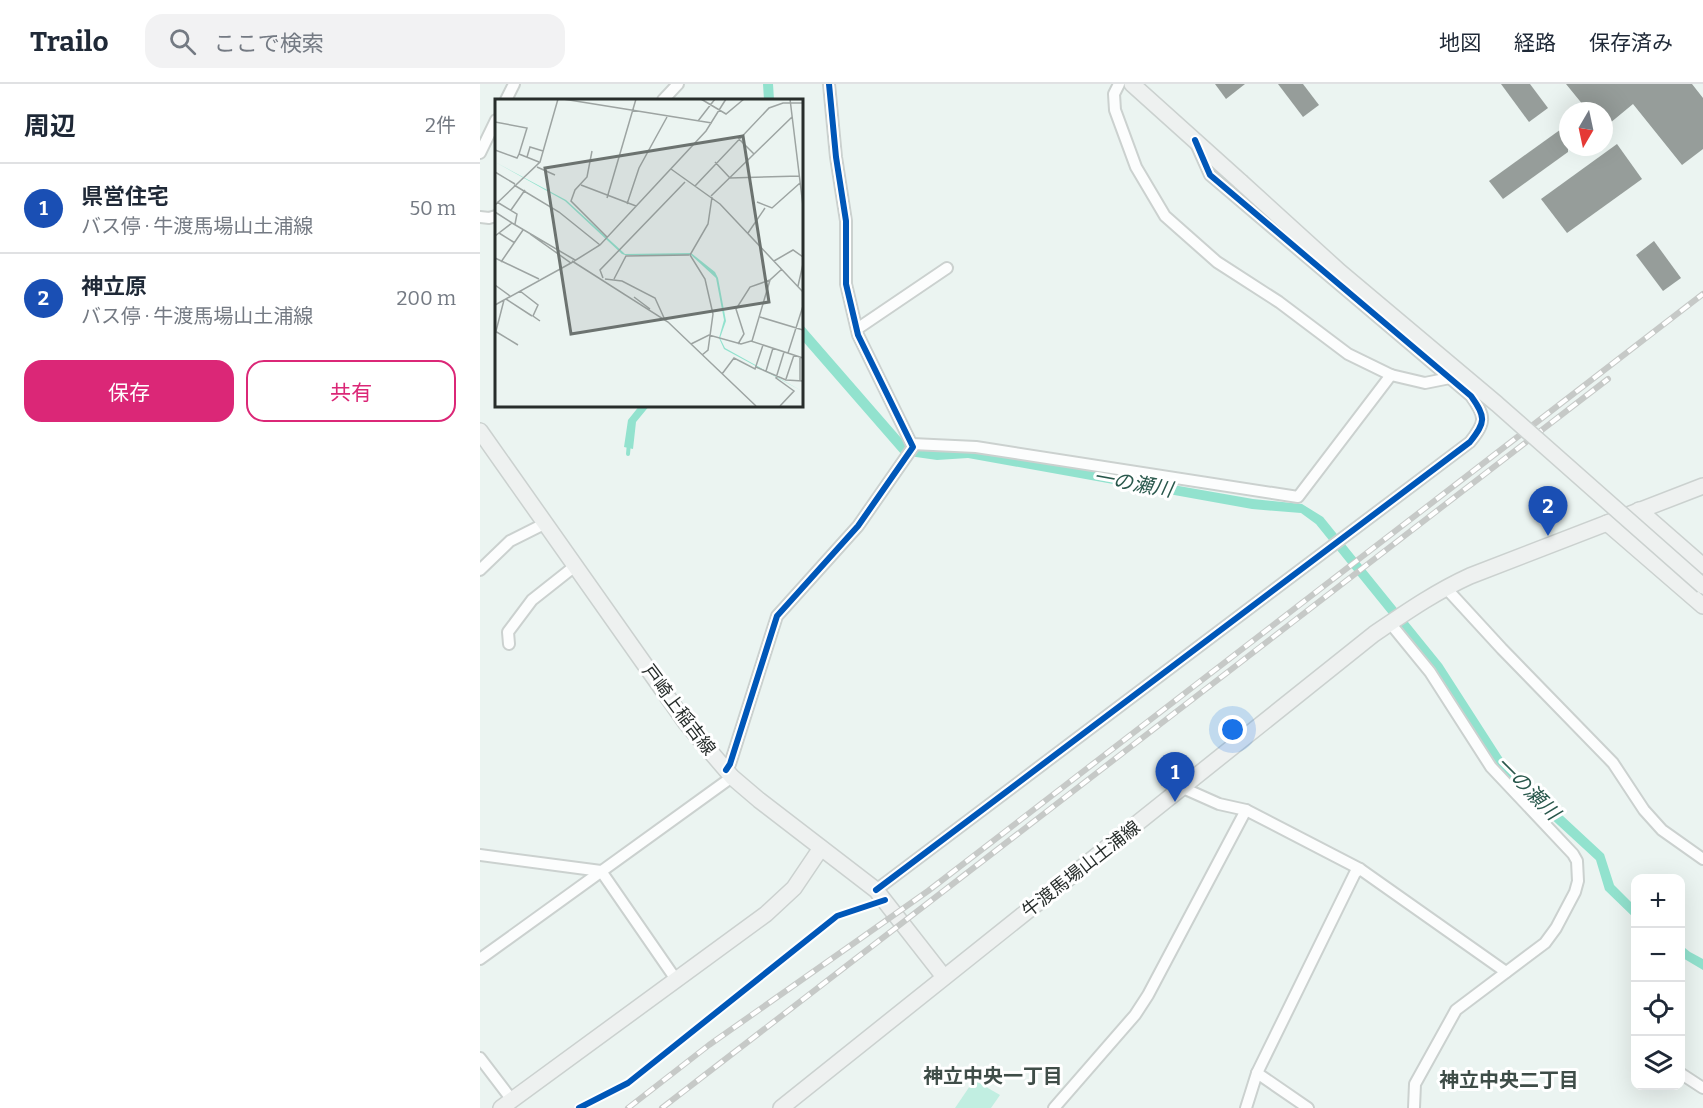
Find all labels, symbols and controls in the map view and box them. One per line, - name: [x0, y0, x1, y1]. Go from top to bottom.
- search box: [145, 14, 565, 68]
- text: Trailo: [30, 25, 109, 58]
- icon: search: [166, 25, 199, 58]
- text: ここで検索: [214, 30, 324, 57]
- text: 地図: [1439, 30, 1481, 56]
- text: 経路: [1514, 30, 1556, 56]
- text: 保存済み: [1589, 30, 1673, 56]
- inset map: [495, 99, 802, 406]
- north arrow: [1559, 102, 1613, 156]
- text: 周辺: [24, 111, 76, 142]
- text: 2件: [425, 113, 456, 137]
- text: 県営住宅: [81, 183, 169, 210]
- text: 1: [39, 196, 48, 220]
- text: 50 m: [409, 196, 456, 220]
- text: バス停 · 牛渡馬場山土浦線: [81, 214, 313, 238]
- text: 神立原: [81, 273, 147, 300]
- text: 2: [38, 286, 49, 310]
- text: 200 m: [396, 286, 456, 310]
- text: バス停 · 牛渡馬場山土浦線: [81, 304, 313, 328]
- button: 保存: [24, 360, 234, 422]
- button: 共有: [246, 360, 456, 422]
- water label: 一の瀬川: [1092, 464, 1176, 502]
- pin: 2: [1528, 486, 1568, 536]
- street label: 戸崎上稲吉線: [638, 660, 720, 760]
- your location: [1218, 715, 1247, 744]
- water label: 一の瀬川: [1491, 751, 1566, 826]
- pin: 1: [1156, 752, 1194, 802]
- street label: 牛渡馬場山土浦線: [1017, 816, 1145, 922]
- map controls: [1631, 874, 1685, 1090]
- button: +: [1631, 874, 1685, 928]
- button: −: [1631, 928, 1685, 982]
- button: locate: [1631, 982, 1685, 1036]
- button: layers: [1631, 1036, 1685, 1090]
- district label: 神立中央一丁目: [923, 1064, 1063, 1088]
- district label: 神立中央二丁目: [1439, 1068, 1579, 1092]

